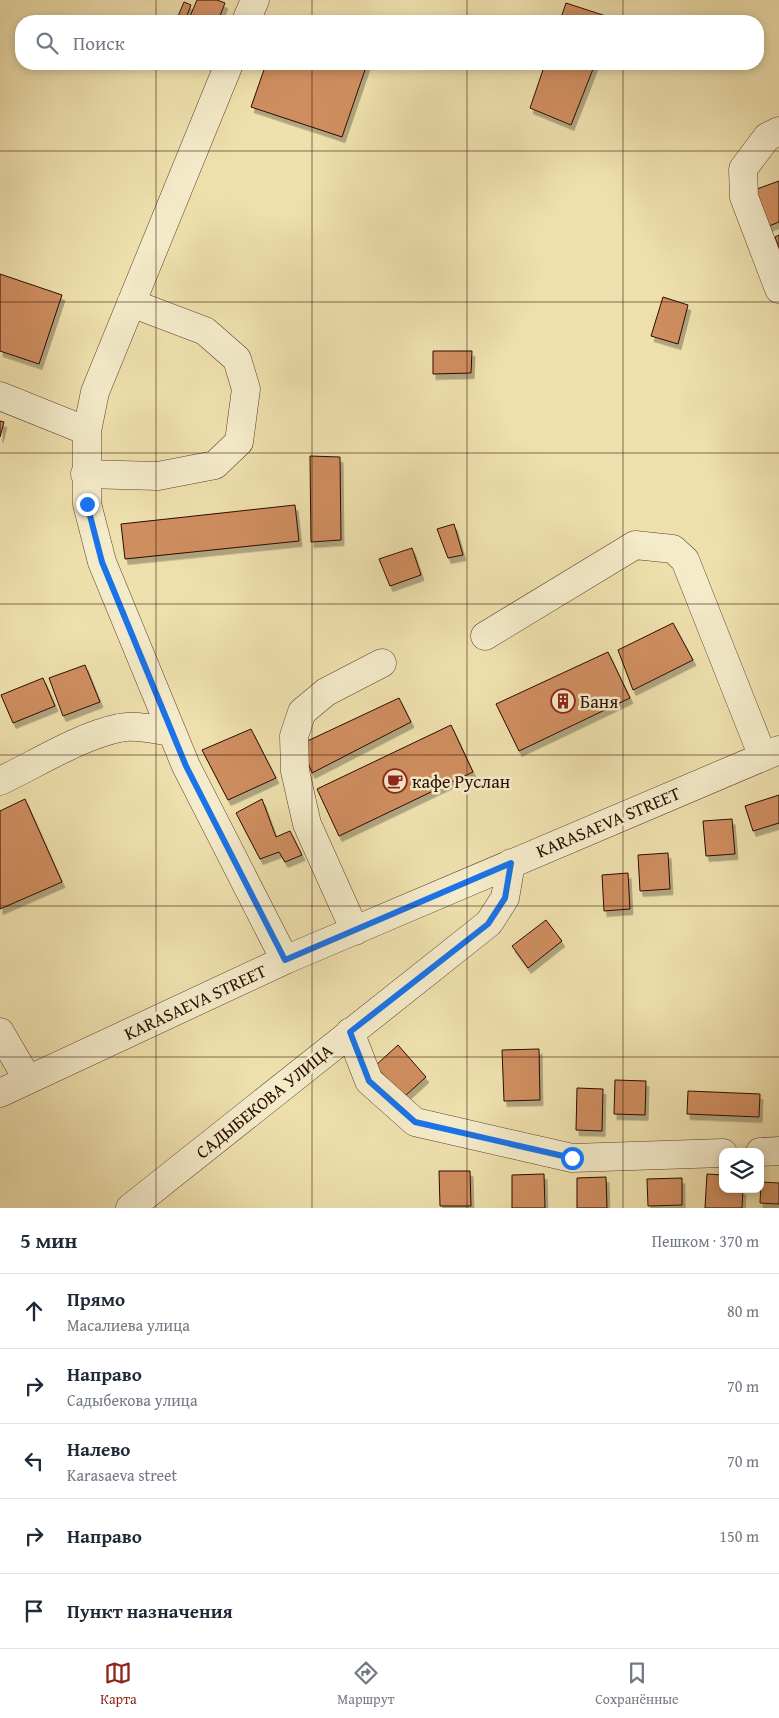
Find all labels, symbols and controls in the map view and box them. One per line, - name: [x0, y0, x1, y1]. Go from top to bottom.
- search box: [15, 15, 764, 70]
- icon: search: [33, 29, 61, 57]
- text: Поиск: [73, 29, 125, 57]
- route end: [76, 493, 99, 516]
- building icon: Баня: [550, 688, 576, 714]
- place label: Баня: [580, 688, 618, 715]
- cafe icon: кафе Руслан: [382, 768, 408, 794]
- place label: кафе Руслан: [412, 768, 510, 795]
- street label: KARASAEVA STREET: [532, 779, 684, 865]
- street label: KARASAEVA STREET: [119, 957, 271, 1047]
- street label: САДЫБЕКОВА УЛИЦА: [190, 1037, 338, 1165]
- route start: [561, 1147, 584, 1170]
- map controls: [719, 1148, 764, 1193]
- button: layers: [719, 1148, 764, 1193]
- text: 5 мин: [20, 1225, 77, 1256]
- text: Пешком · 370 m: [652, 1229, 759, 1253]
- text: Прямо: [67, 1285, 125, 1313]
- icon: ahead: [20, 1297, 48, 1325]
- text: 80 m: [727, 1299, 759, 1323]
- text: Масалиева улица: [67, 1313, 190, 1337]
- text: Направо: [67, 1360, 142, 1388]
- icon: right: [20, 1372, 48, 1400]
- text: 70 m: [727, 1374, 759, 1398]
- text: Садыбекова улица: [67, 1388, 198, 1412]
- text: Налево: [67, 1435, 130, 1463]
- icon: left: [20, 1447, 48, 1475]
- text: 70 m: [727, 1449, 759, 1473]
- text: Karasaeva street: [67, 1463, 177, 1487]
- icon: right: [20, 1522, 48, 1550]
- text: Направо: [67, 1522, 142, 1550]
- text: 150 m: [719, 1524, 759, 1548]
- icon: arrive: [20, 1597, 48, 1625]
- text: Пункт назначения: [67, 1597, 233, 1625]
- tab: Карта: [100, 1659, 137, 1709]
- tab: Маршрут: [337, 1659, 395, 1709]
- tab: Сохранённые: [595, 1659, 679, 1709]

